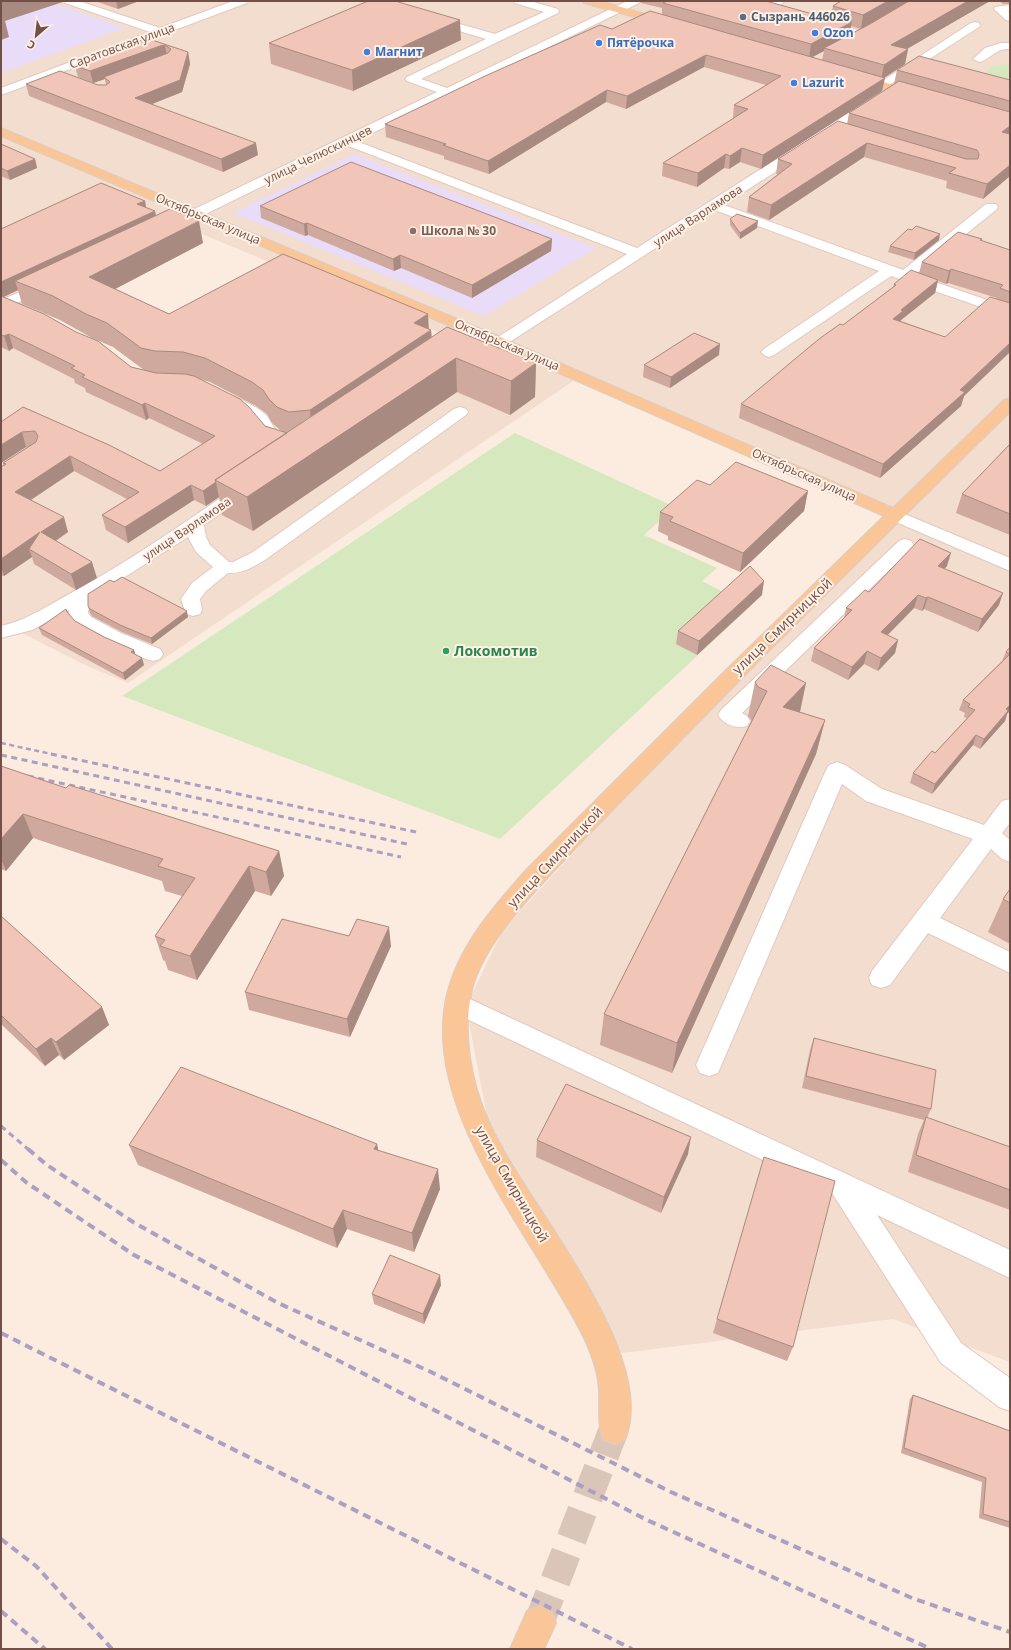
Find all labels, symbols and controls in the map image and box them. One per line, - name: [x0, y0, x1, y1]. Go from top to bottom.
- place label: Сызрань 446026: [751, 8, 850, 25]
- marker: Сызрань 446026: [738, 12, 748, 22]
- north arrow: [16, 16, 56, 56]
- street label: Саратовская улица: [67, 19, 177, 73]
- place label: Ozon: [823, 24, 854, 41]
- marker: Ozon: [810, 28, 820, 38]
- place label: Пятёрочка: [607, 34, 674, 51]
- text: С: [24, 37, 38, 54]
- marker: Пятёрочка: [594, 38, 604, 48]
- place label: Магнит: [375, 43, 423, 60]
- marker: Магнит: [362, 47, 372, 57]
- place label: Lazurit: [802, 74, 844, 91]
- marker: Lazurit: [789, 78, 799, 88]
- street label: улица Челюскинцев: [261, 121, 375, 188]
- street label: улица Варламова: [650, 180, 745, 251]
- street label: Октябрьская улица: [153, 189, 263, 248]
- place label: Школа № 30: [421, 222, 496, 239]
- marker: Школа № 30: [408, 226, 418, 236]
- street label: Октябрьская улица: [452, 315, 562, 374]
- street label: Октябрьская улица: [749, 444, 859, 505]
- street label: улица Варламова: [139, 493, 234, 564]
- street label: улица Смирницкой: [728, 573, 836, 678]
- place label: Локомотив: [454, 641, 538, 660]
- marker: Локомотив: [441, 646, 451, 656]
- street label: улица Смирницкой: [503, 802, 607, 911]
- street label: улица Смирницкой: [471, 1122, 554, 1246]

